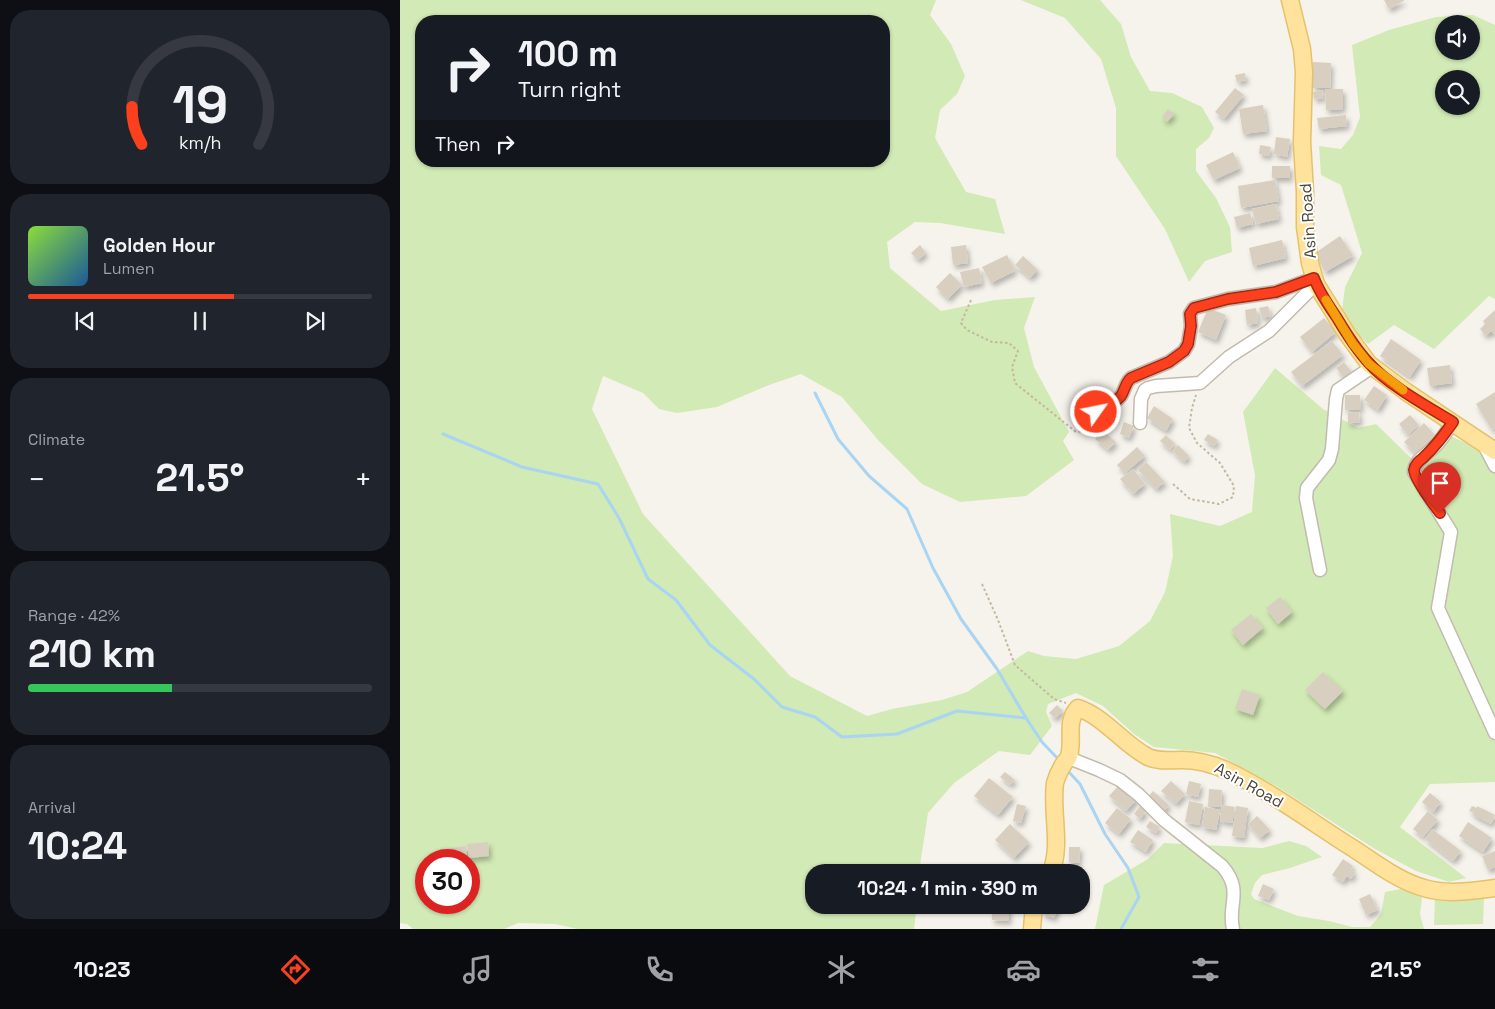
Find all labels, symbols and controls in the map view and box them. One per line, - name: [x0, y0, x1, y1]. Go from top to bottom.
- map controls: [1435, 15, 1480, 115]
- button: sound: [1435, 15, 1480, 60]
- text: 100 m: [518, 32, 618, 76]
- icon: right: [435, 35, 500, 100]
- button: search: [1435, 70, 1480, 115]
- text: 19: [172, 72, 228, 138]
- text: Turn right: [518, 75, 621, 103]
- icon: right: [491, 130, 519, 158]
- text: km/h: [179, 131, 221, 154]
- text: Then: [435, 132, 481, 157]
- street label: Asin Road: [1295, 183, 1321, 259]
- text: Golden Hour: [103, 233, 215, 258]
- text: Lumen: [103, 258, 155, 279]
- icon: previous: [71, 307, 99, 335]
- icon: pause: [186, 307, 214, 335]
- icon: next: [301, 307, 329, 335]
- position arrow: [1069, 385, 1121, 437]
- text: Climate: [28, 429, 85, 450]
- text: 21.5°: [156, 454, 244, 502]
- text: −: [28, 461, 45, 497]
- text: +: [355, 461, 372, 497]
- pin: [1419, 462, 1461, 513]
- icon: arrive: [1426, 469, 1454, 497]
- text: Range · 42%: [28, 605, 120, 626]
- text: 210 km: [28, 630, 156, 678]
- street label: Asin Road: [1211, 757, 1287, 813]
- text: Arrival: [28, 797, 76, 818]
- text: 10:24: [28, 822, 127, 870]
- speed limit sign: 30: [415, 849, 480, 914]
- text: 10:24 · 1 min · 390 m: [857, 876, 1038, 901]
- icon: directions: [278, 952, 313, 987]
- icon: music: [460, 952, 495, 987]
- icon: phone: [642, 952, 677, 987]
- icon: climate: [824, 952, 859, 987]
- icon: car: [1006, 952, 1041, 987]
- icon: filters: [1188, 952, 1223, 987]
- text: 10:23: [74, 955, 131, 983]
- text: 21.5°: [1370, 955, 1421, 983]

